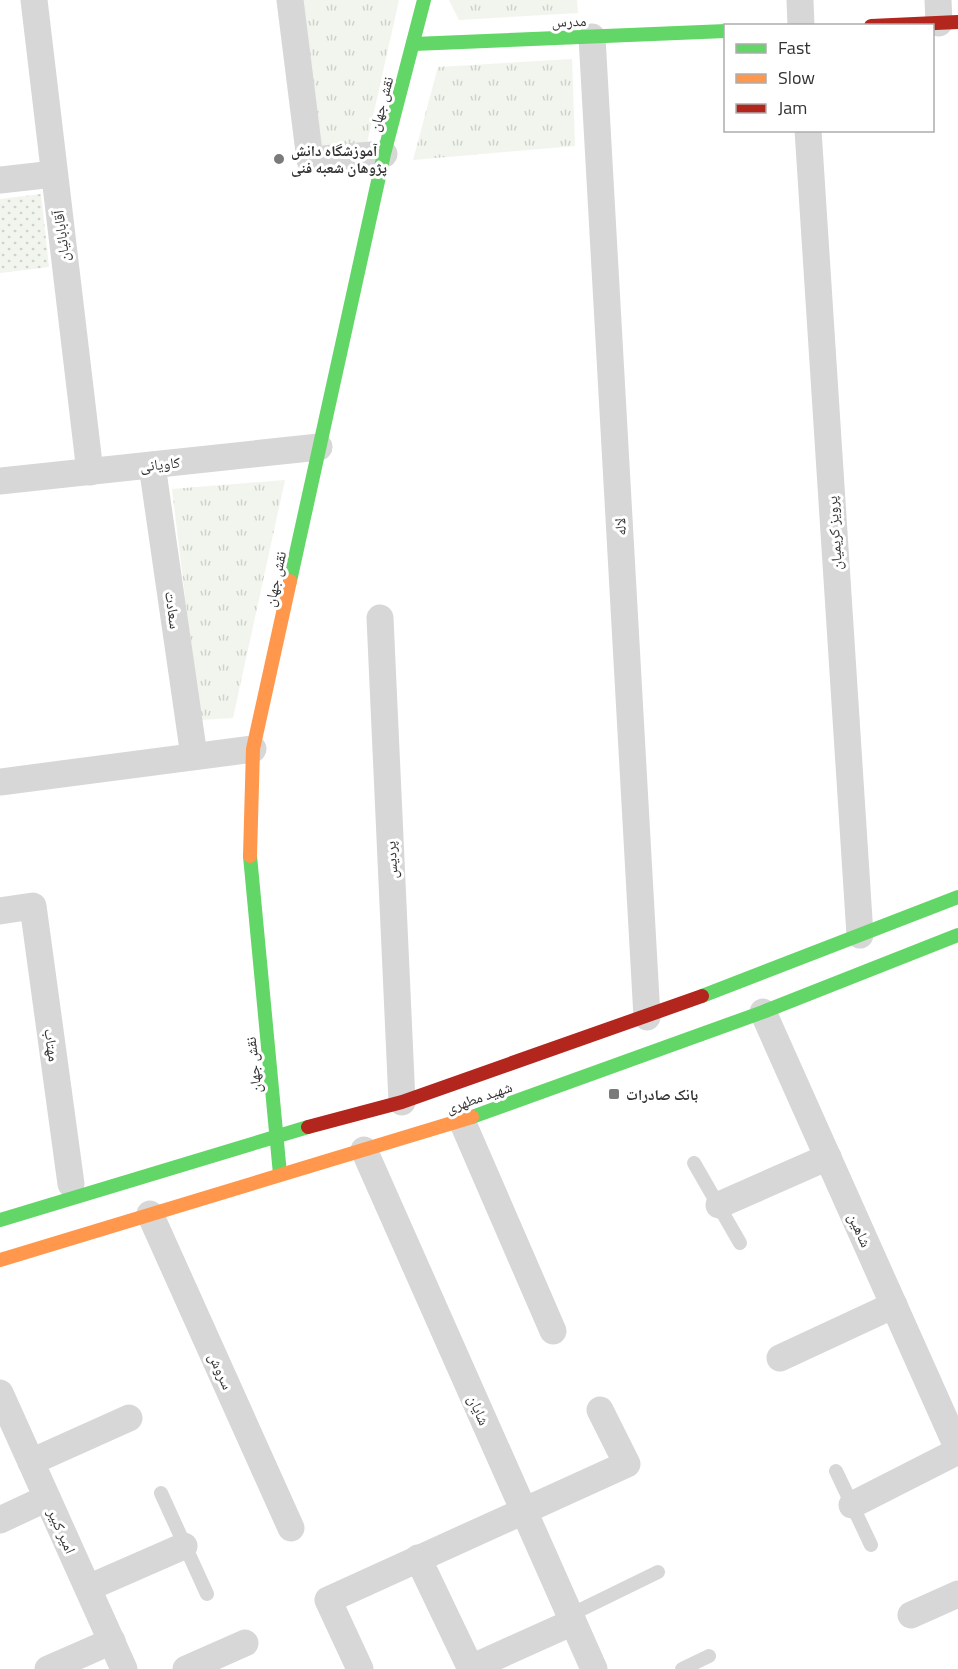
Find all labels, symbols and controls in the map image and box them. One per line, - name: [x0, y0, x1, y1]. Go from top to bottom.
- street label: مدرس: [551, 9, 587, 33]
- legend: [724, 24, 934, 132]
- text: Fast: [778, 34, 811, 61]
- text: Slow: [778, 64, 815, 91]
- street label: نقش جهان: [363, 74, 399, 134]
- text: Jam: [778, 94, 807, 121]
- place label: آموزشگاه دانش پژوهان شعبه فنی: [291, 139, 387, 179]
- marker: آموزشگاه دانش پژوهان شعبه فنی: [272, 152, 286, 166]
- street label: آقابابائیان: [46, 208, 76, 263]
- street label: کاویانی: [139, 450, 181, 478]
- street label: پرویز کریمیان: [820, 495, 848, 571]
- street label: لاله: [608, 518, 632, 536]
- street label: نقش جهان: [258, 549, 292, 609]
- street label: سعادت: [159, 590, 187, 630]
- street label: پردیس: [379, 841, 403, 879]
- street label: مهتاب: [38, 1027, 66, 1063]
- street label: نقش جهان: [239, 1036, 267, 1094]
- street label: شهید مطهری: [443, 1075, 515, 1119]
- place label: بانک صادرات: [626, 1083, 698, 1106]
- marker: بانک صادرات: [607, 1087, 621, 1101]
- street label: شاهین: [842, 1209, 878, 1251]
- street label: سروش: [203, 1349, 239, 1393]
- street label: شایان: [462, 1391, 496, 1429]
- street label: امیر کبیر: [41, 1504, 82, 1557]

